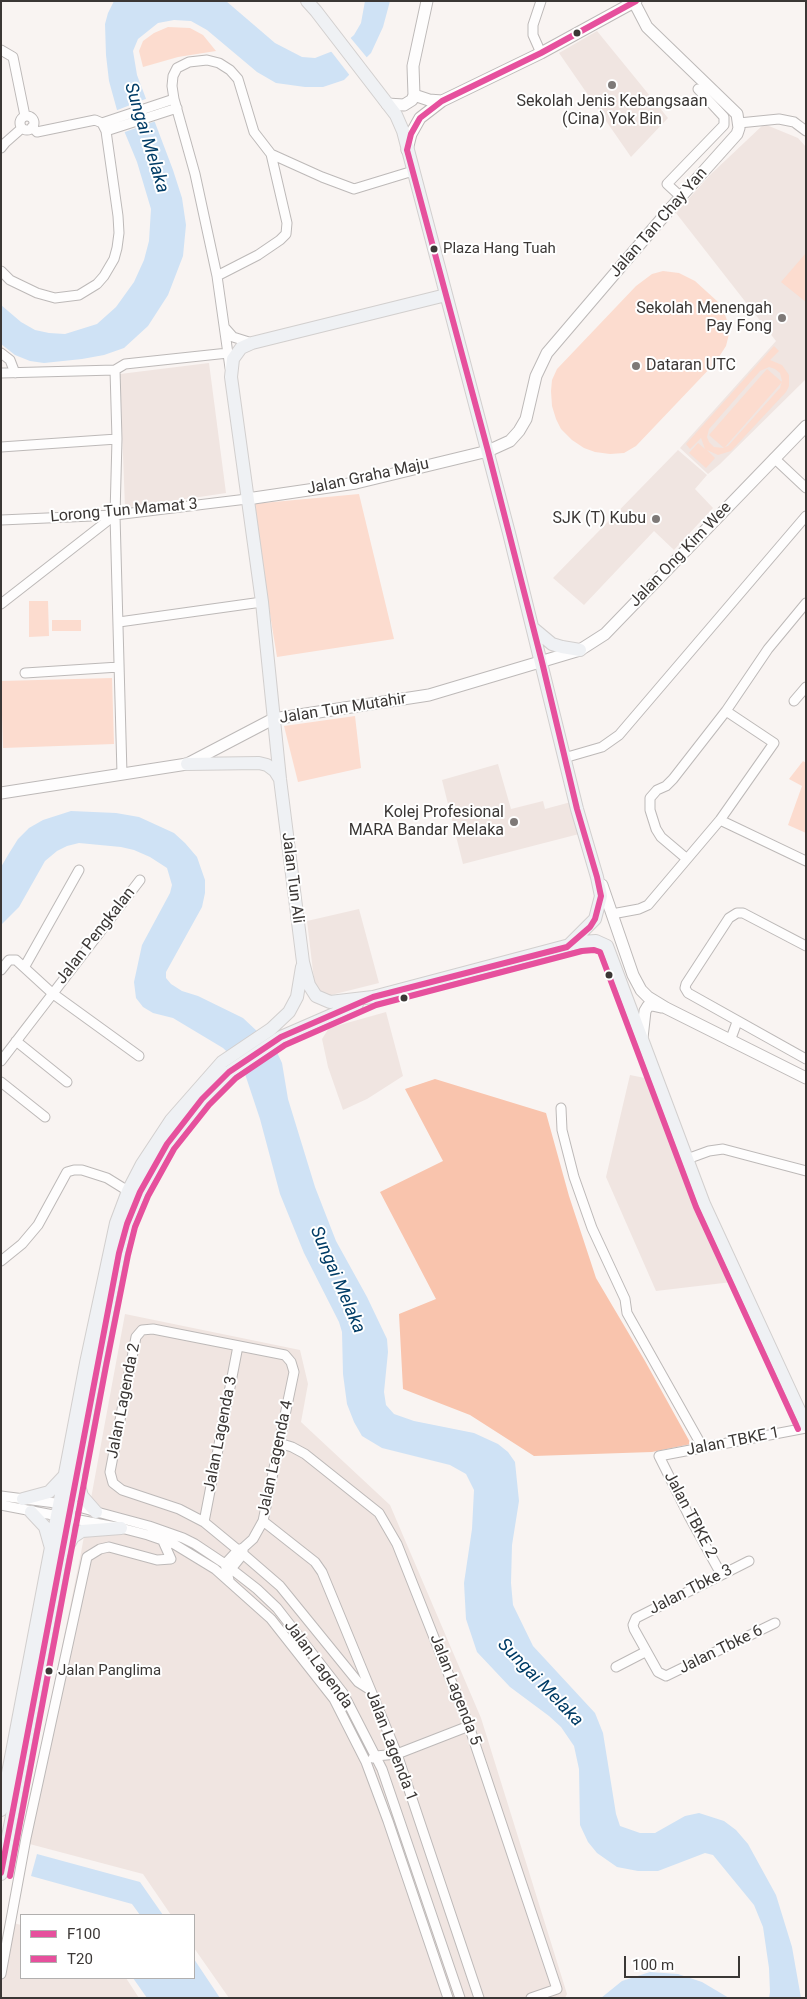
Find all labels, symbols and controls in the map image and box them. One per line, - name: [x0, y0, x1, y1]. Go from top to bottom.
- unlabelled marker: [572, 28, 582, 38]
- marker: Sekolah Jenis Kebangsaan (Cina) Yok Bin: [606, 79, 618, 91]
- water label: Sungai Melaka: [119, 80, 173, 196]
- place label: Sekolah Jenis Kebangsaan (Cina) Yok Bin: [516, 92, 708, 130]
- street label: Jalan Tan Chay Yan: [606, 164, 712, 282]
- place label: Plaza Hang Tuah: [443, 240, 556, 258]
- marker: Plaza Hang Tuah: [429, 244, 439, 254]
- place label: Sekolah Menengah Pay Fong: [636, 299, 772, 337]
- marker: Sekolah Menengah Pay Fong: [776, 312, 788, 324]
- place label: Dataran UTC: [646, 356, 736, 376]
- marker: Dataran UTC: [630, 360, 642, 372]
- street label: Jalan Graha Maju: [305, 455, 431, 499]
- street label: Lorong Tun Mamat 3: [49, 495, 199, 527]
- street label: Jalan Ong Kim Wee: [626, 498, 736, 612]
- place label: SJK (T) Kubu: [553, 509, 646, 529]
- marker: SJK (T) Kubu: [650, 513, 662, 525]
- street label: Jalan Tun Mutahir: [278, 689, 408, 729]
- place label: Kolej Profesional MARA Bandar Melaka: [349, 803, 504, 841]
- marker: Kolej Profesional MARA Bandar Melaka: [508, 816, 520, 828]
- street label: Jalan Tun Ali: [277, 831, 307, 925]
- street label: Jalan Pengkalan: [52, 884, 140, 988]
- unlabelled marker: [604, 970, 614, 980]
- unlabelled marker: [399, 993, 409, 1003]
- water label: Sungai Melaka: [305, 1223, 369, 1337]
- street label: Jalan Lagenda 2: [103, 1342, 145, 1460]
- street label: Jalan Lagenda 3: [200, 1375, 242, 1493]
- street label: Jalan Lagenda 4: [254, 1399, 298, 1517]
- street label: Jalan TBKE 1: [685, 1424, 781, 1460]
- street label: Jalan TBKE 2: [659, 1469, 721, 1561]
- street label: Jalan Tbke 3: [646, 1561, 736, 1619]
- street label: Jalan Lagenda: [280, 1617, 356, 1713]
- street label: Jalan Tbke 6: [676, 1621, 766, 1679]
- street label: Jalan Lagenda 5: [425, 1632, 485, 1748]
- water label: Sungai Melaka: [493, 1634, 587, 1732]
- place label: Jalan Panglima: [58, 1662, 161, 1680]
- marker: Jalan Panglima: [44, 1666, 54, 1676]
- street label: Jalan Lagenda 1: [361, 1688, 421, 1804]
- legend: [20, 1914, 195, 1979]
- text: F100: [67, 1925, 101, 1943]
- scale bar: [627, 1946, 743, 1978]
- text: T20: [67, 1950, 93, 1968]
- text: 100 m: [632, 1956, 674, 1974]

